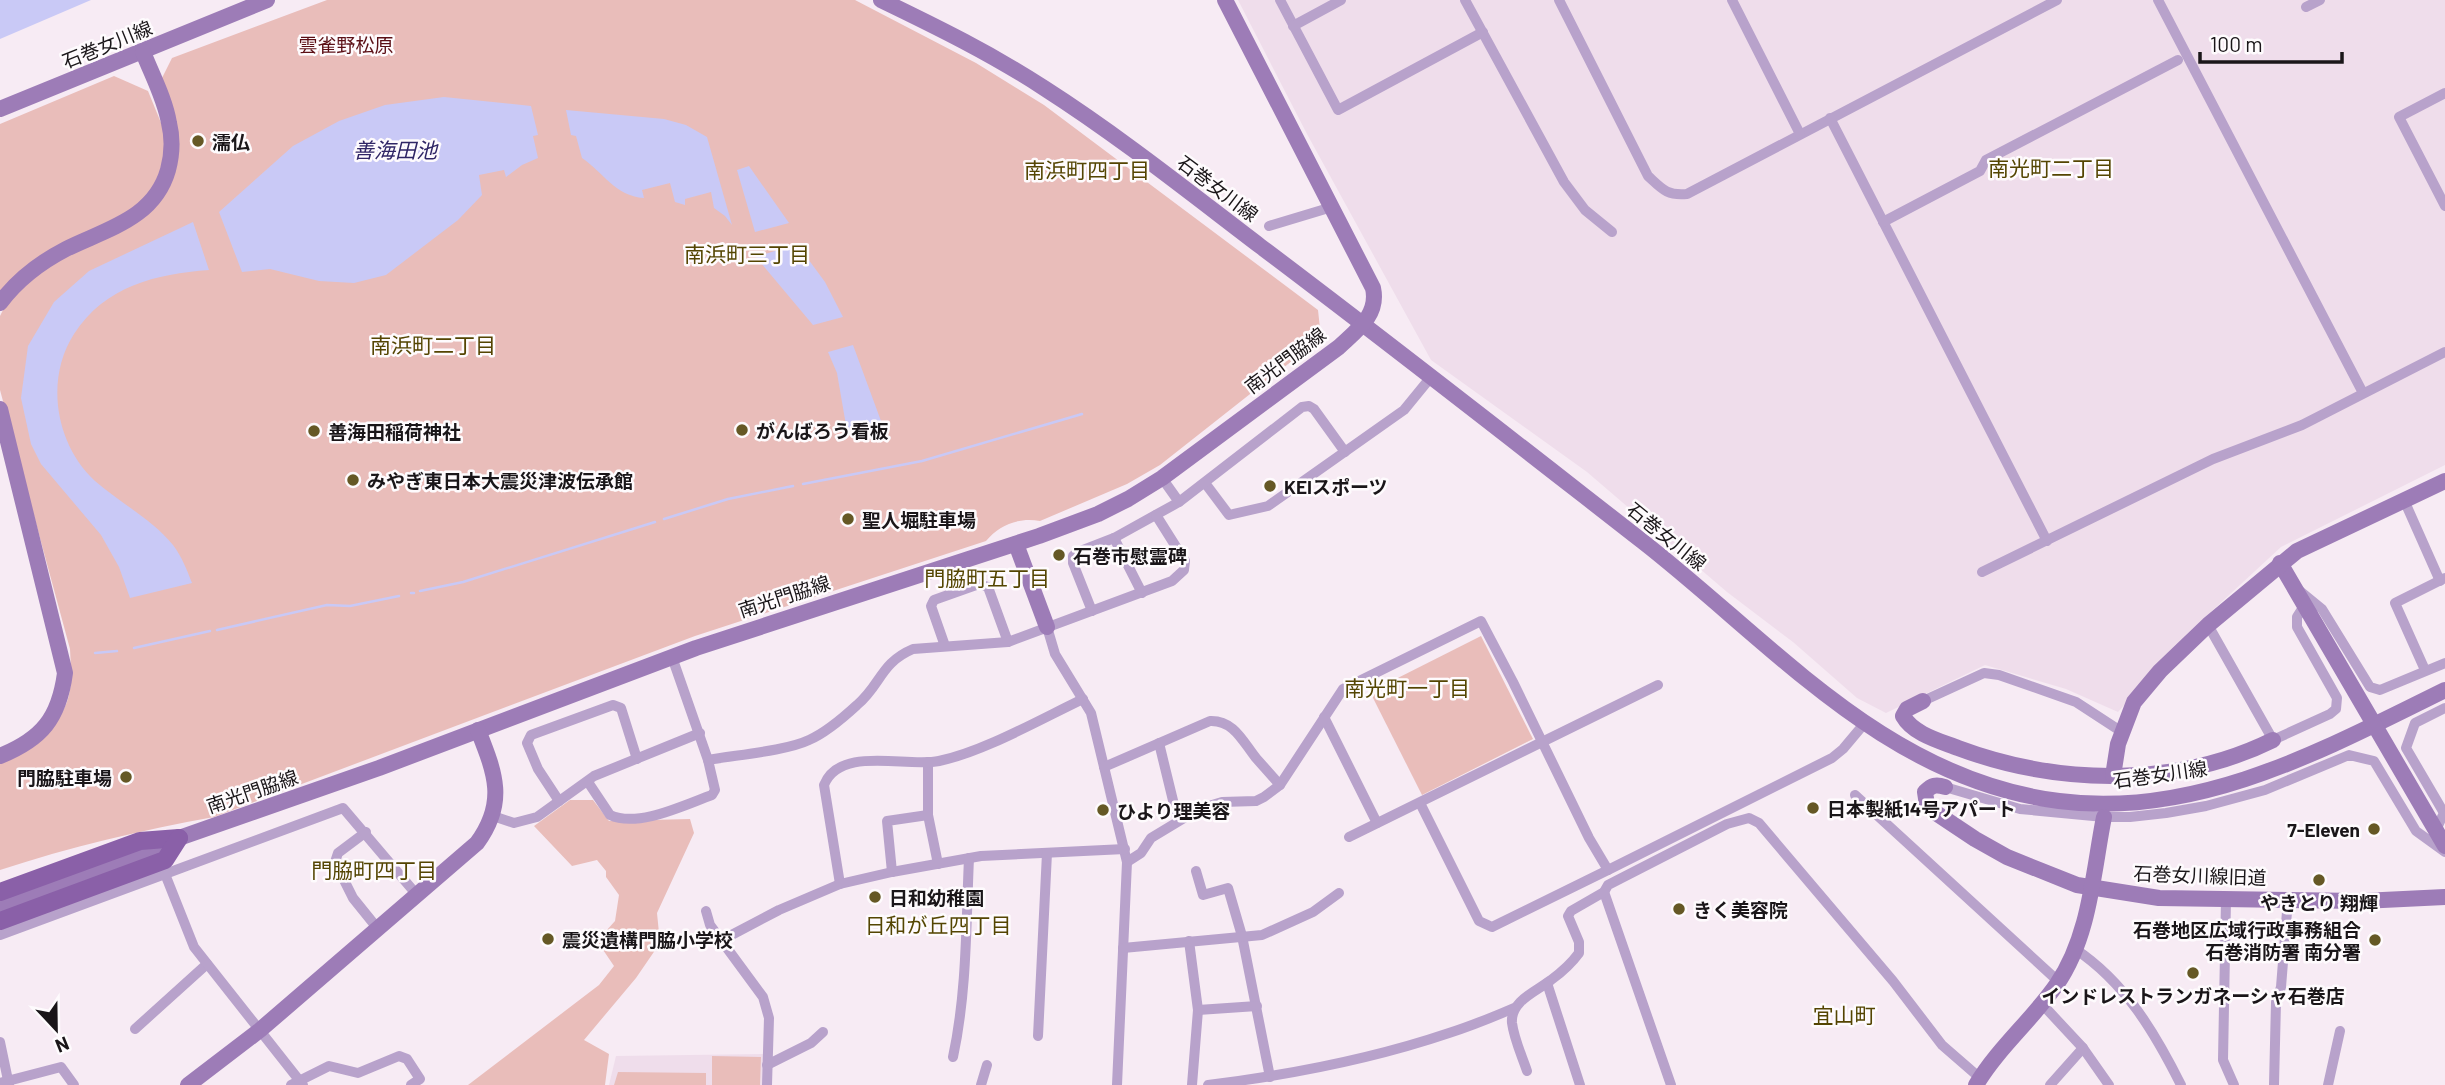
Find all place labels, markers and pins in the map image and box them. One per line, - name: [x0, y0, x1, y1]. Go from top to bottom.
- place label: 濡仏: [212, 130, 250, 153]
- marker: 濡仏: [190, 133, 206, 149]
- place label: がんばろう看板: [756, 419, 889, 442]
- place label: 善海田稲荷神社: [328, 420, 461, 443]
- marker: がんばろう看板: [734, 422, 750, 438]
- marker: 善海田稲荷神社: [306, 423, 322, 439]
- place label: みやぎ東日本大震災津波伝承館: [367, 469, 633, 492]
- marker: みやぎ東日本大震災津波伝承館: [345, 472, 361, 488]
- place label: KEIスポーツ: [1284, 475, 1388, 498]
- marker: KEIスポーツ: [1262, 478, 1278, 494]
- place label: 聖人堀駐車場: [862, 508, 976, 531]
- marker: 聖人堀駐車場: [840, 511, 856, 527]
- place label: 石巻市慰霊碑: [1073, 544, 1187, 567]
- marker: 石巻市慰霊碑: [1051, 547, 1067, 563]
- place label: 門脇駐車場: [17, 766, 112, 789]
- marker: 門脇駐車場: [118, 769, 134, 785]
- place label: 日本製紙14号アパート: [1827, 797, 2016, 820]
- place label: ひより理美容: [1117, 799, 1231, 822]
- marker: 日本製紙14号アパート: [1805, 800, 1821, 816]
- marker: ひより理美容: [1095, 802, 1111, 818]
- place label: 7-Eleven: [2287, 818, 2360, 841]
- marker: 7-Eleven: [2366, 821, 2382, 837]
- marker: やきとり 翔輝: [2311, 872, 2327, 888]
- place label: 日和幼稚園: [889, 886, 984, 909]
- marker: 日和幼稚園: [867, 889, 883, 905]
- place label: やきとり 翔輝: [2260, 891, 2378, 914]
- place label: きく美容院: [1693, 898, 1788, 921]
- marker: きく美容院: [1671, 901, 1687, 917]
- place label: 石巻地区広域行政事務組合 石巻消防署 南分署: [2133, 918, 2361, 963]
- place label: 震災遺構門脇小学校: [562, 928, 733, 951]
- marker: 震災遺構門脇小学校: [540, 931, 556, 947]
- marker: 石巻地区広域行政事務組合 石巻消防署 南分署: [2367, 932, 2383, 948]
- marker: インドレストランガネーシャ石巻店: [2185, 965, 2201, 981]
- place label: インドレストランガネーシャ石巻店: [2041, 984, 2345, 1007]

